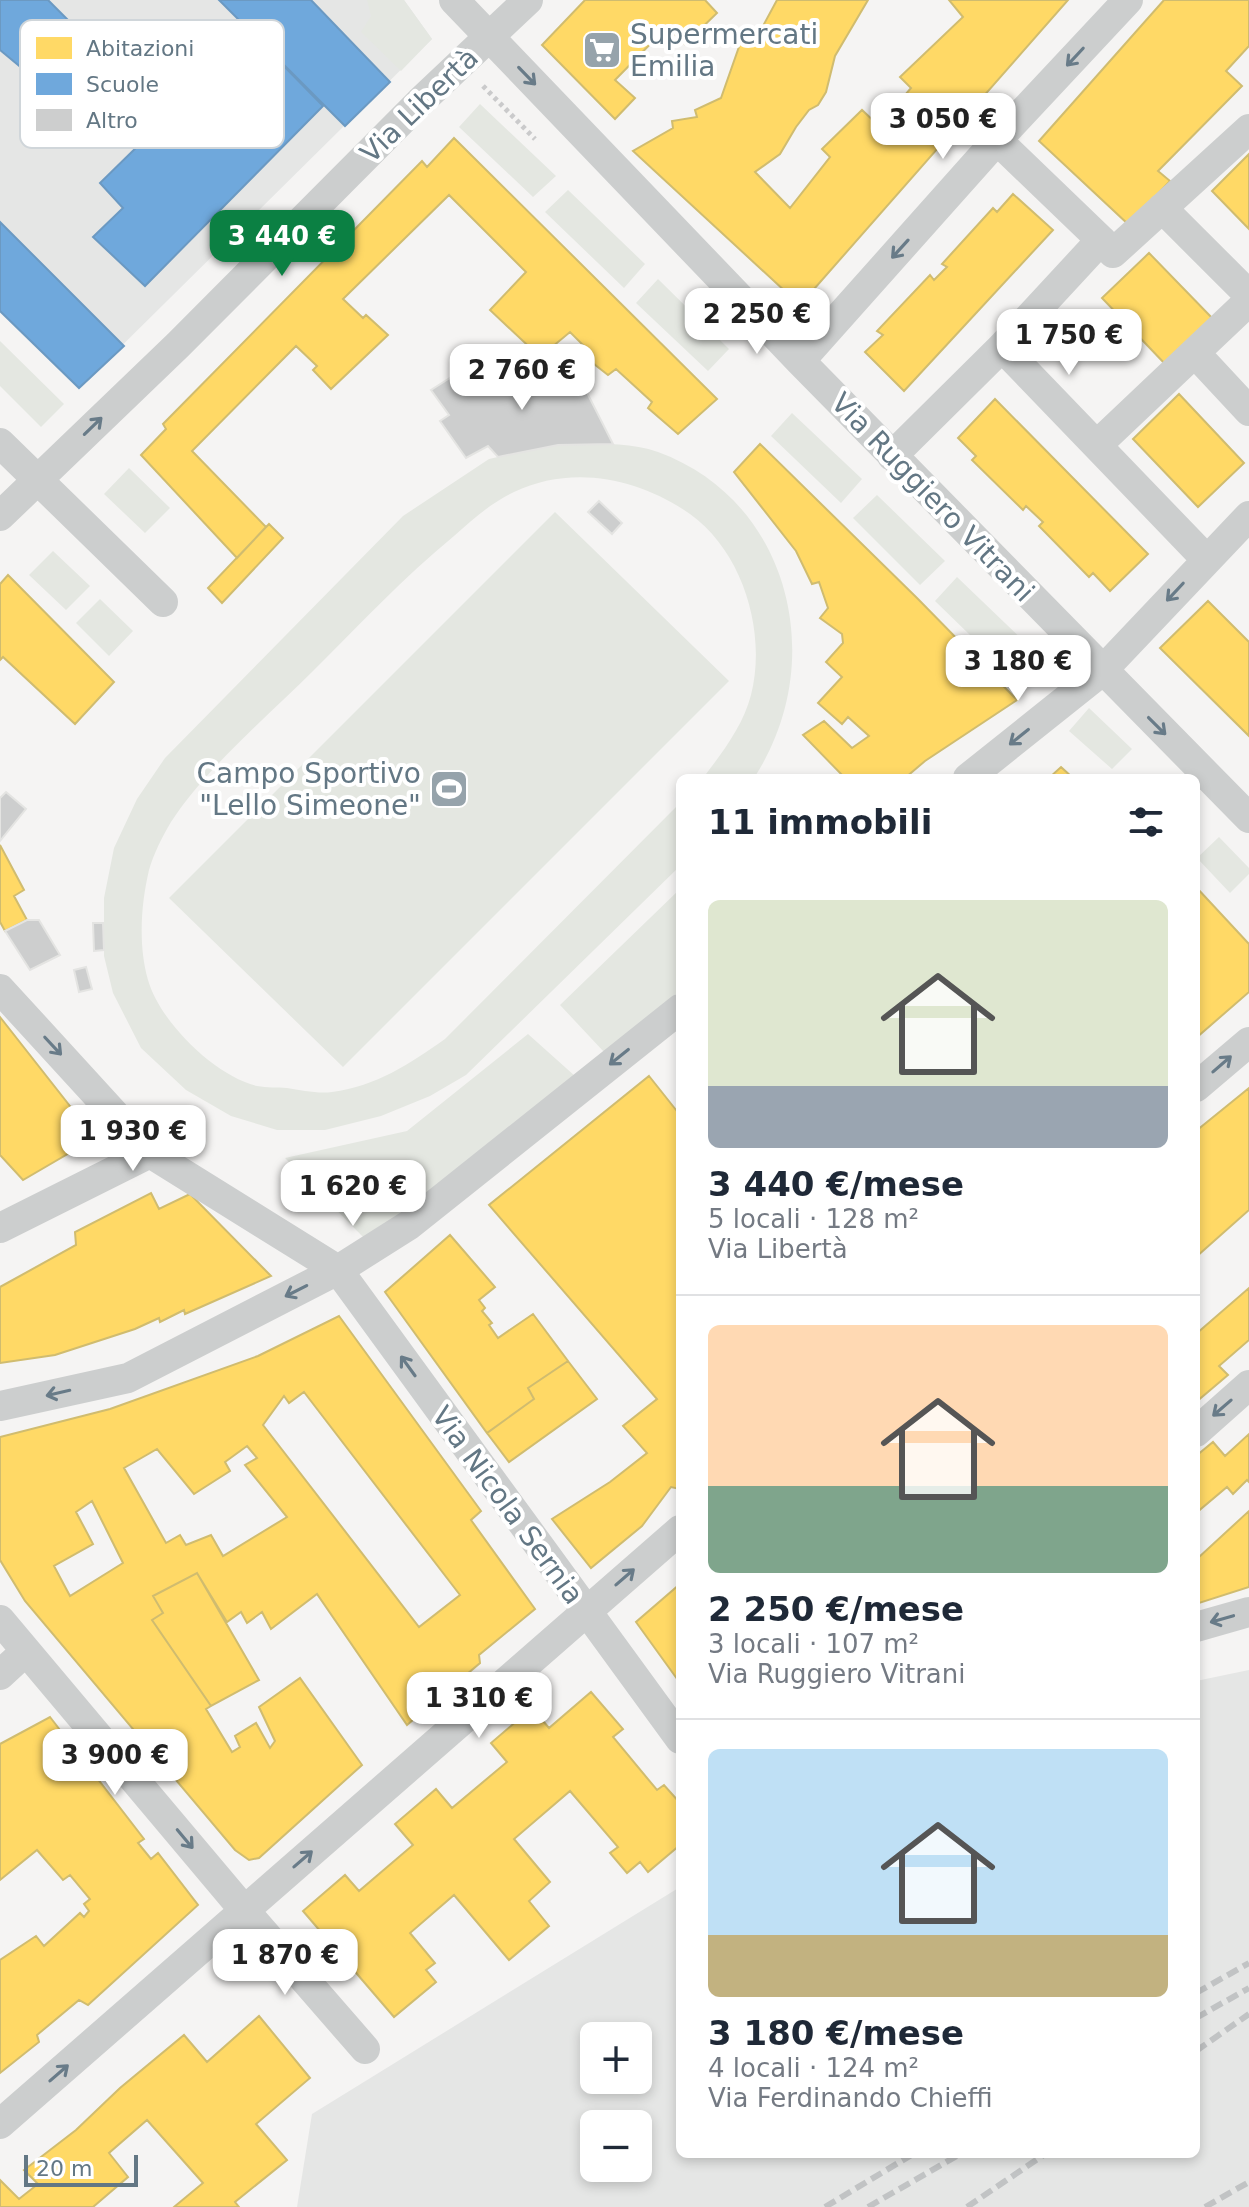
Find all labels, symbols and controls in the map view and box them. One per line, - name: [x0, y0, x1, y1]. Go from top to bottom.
- place label: Supermercati Emilia: [630, 18, 818, 83]
- legend: [20, 20, 284, 148]
- supermarket icon: Supermercati Emilia: [581, 29, 623, 71]
- text: Abitazioni: [86, 36, 194, 61]
- street label: Via Libertà: [354, 41, 485, 169]
- one-way arrow: [1066, 47, 1085, 66]
- one-way arrow: [517, 66, 536, 85]
- text: Scuole: [86, 72, 159, 97]
- pin: 3 050 €: [869, 93, 1017, 161]
- text: 3 050 €: [889, 104, 997, 134]
- text: Altro: [86, 108, 138, 133]
- pin: 3 440 €: [208, 210, 356, 278]
- text: 3 440 €: [228, 221, 336, 251]
- one-way arrow: [891, 239, 909, 259]
- pin: 2 250 €: [683, 288, 831, 356]
- text: 2 250 €: [703, 299, 811, 329]
- pin: 1 750 €: [995, 309, 1143, 377]
- text: 1 750 €: [1015, 320, 1123, 350]
- pin: 2 760 €: [448, 344, 596, 412]
- text: 2 760 €: [468, 355, 576, 385]
- street label: Via Ruggiero Vitrani: [824, 386, 1041, 609]
- one-way arrow: [83, 417, 103, 436]
- one-way arrow: [1166, 582, 1185, 602]
- pin: 3 180 €: [944, 635, 1092, 703]
- text: 3 180 €: [964, 646, 1072, 676]
- one-way arrow: [1147, 716, 1166, 735]
- one-way arrow: [1010, 728, 1030, 746]
- place label: Campo Sportivo "Lello Simeone": [197, 757, 421, 822]
- sports icon: Campo Sportivo "Lello Simeone": [428, 768, 470, 810]
- icon: filters: [1124, 800, 1168, 844]
- text: 11 immobili: [708, 802, 932, 842]
- icon: home: [866, 952, 1010, 1096]
- one-way arrow: [43, 1036, 61, 1056]
- one-way arrow: [609, 1049, 630, 1066]
- one-way arrow: [1212, 1055, 1232, 1073]
- pin: 1 930 €: [59, 1105, 207, 1173]
- text: 1 930 €: [79, 1116, 187, 1146]
- pin: 1 620 €: [279, 1160, 427, 1228]
- text: 3 440 €/mese: [708, 1164, 964, 1204]
- text: 1 620 €: [299, 1171, 407, 1201]
- text: 5 locali · 128 m²: [708, 1204, 919, 1234]
- text: Via Libertà: [708, 1234, 848, 1264]
- one-way arrow: [284, 1284, 308, 1300]
- one-way arrow: [400, 1356, 416, 1378]
- icon: home: [866, 1377, 1010, 1521]
- one-way arrow: [46, 1386, 72, 1401]
- one-way arrow: [1213, 1399, 1233, 1417]
- street label: Via Nicola Sernia: [425, 1400, 590, 1611]
- one-way arrow: [614, 1568, 635, 1586]
- text: 2 250 €/mese: [708, 1589, 964, 1629]
- one-way arrow: [1210, 1613, 1236, 1628]
- text: 3 locali · 107 m²: [708, 1629, 919, 1659]
- text: Via Ruggiero Vitrani: [708, 1659, 966, 1689]
- pin: 1 310 €: [405, 1672, 553, 1740]
- text: 1 310 €: [425, 1683, 533, 1713]
- pin: 3 900 €: [41, 1729, 189, 1797]
- text: 3 900 €: [61, 1740, 169, 1770]
- icon: home: [866, 1801, 1010, 1945]
- one-way arrow: [176, 1828, 194, 1848]
- one-way arrow: [293, 1850, 313, 1868]
- pin: 1 870 €: [211, 1929, 359, 1997]
- text: 1 870 €: [231, 1940, 339, 1970]
- text: 3 180 €/mese: [708, 2013, 964, 2053]
- map controls: [580, 2022, 652, 2182]
- button: +: [580, 2022, 652, 2094]
- text: 4 locali · 124 m²: [708, 2053, 919, 2083]
- one-way arrow: [48, 2064, 68, 2082]
- text: Via Ferdinando Chieffi: [708, 2083, 993, 2113]
- button: −: [580, 2110, 652, 2182]
- scale bar: [24, 2151, 138, 2187]
- text: 20 m: [36, 2156, 92, 2181]

